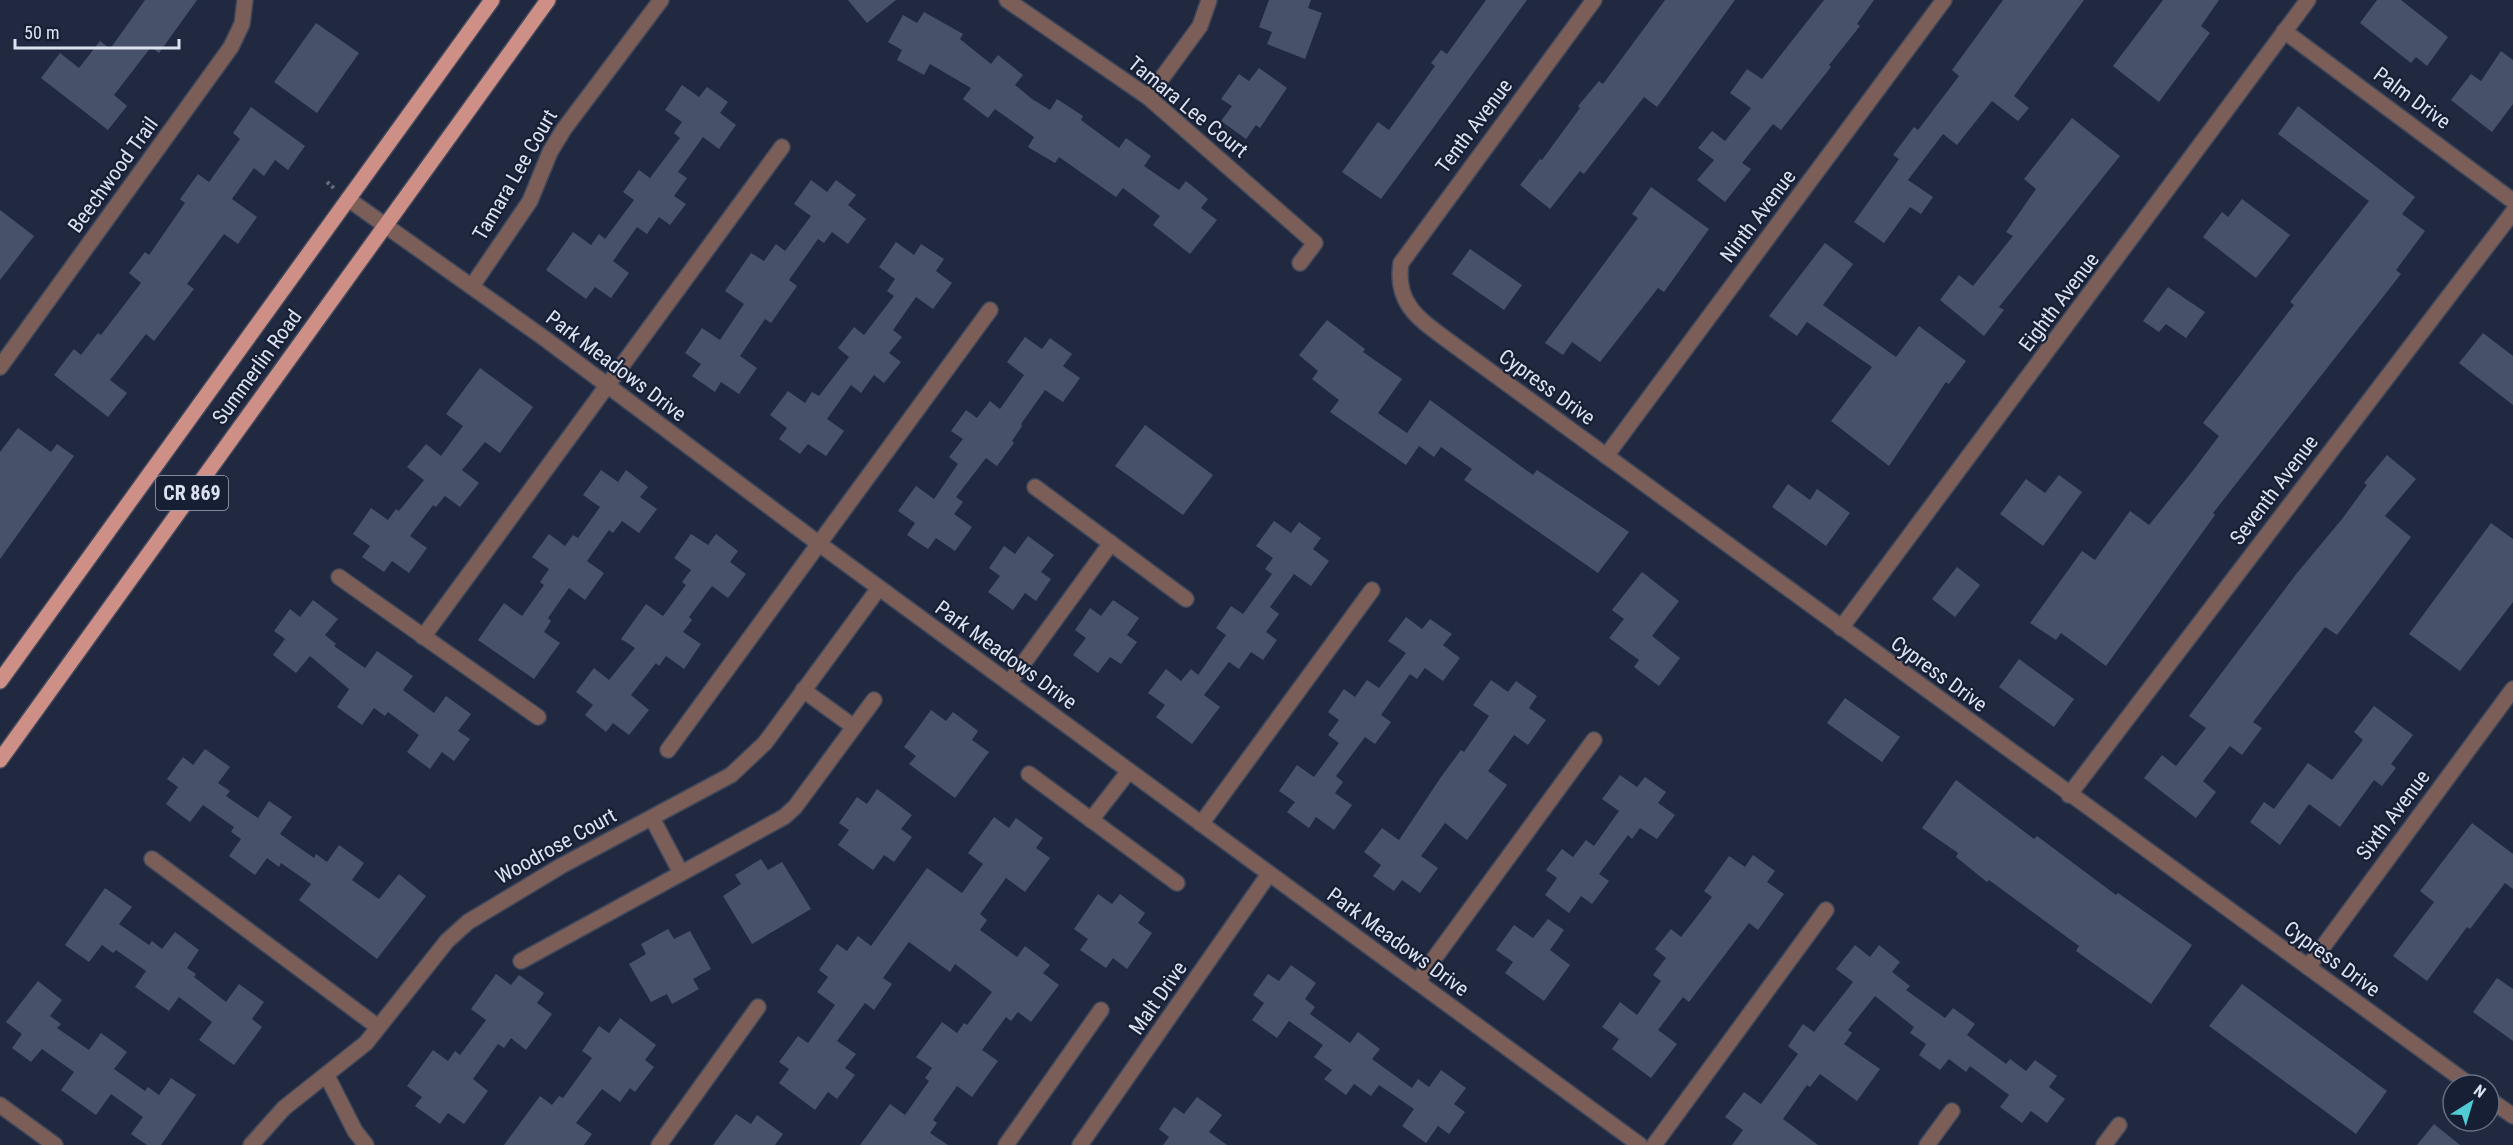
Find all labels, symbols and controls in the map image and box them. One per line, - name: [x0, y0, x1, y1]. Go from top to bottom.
- scale bar: [15, 12, 178, 50]
- text: 50 m: [24, 22, 59, 43]
- street label: Tamara Lee Court: [1123, 51, 1253, 163]
- street label: Palm Drive: [2369, 62, 2455, 134]
- street label: Tenth Avenue: [1431, 74, 1517, 178]
- street label: Tamara Lee Court: [468, 105, 562, 245]
- street label: Beechwood Trail: [63, 113, 163, 237]
- street label: Ninth Avenue: [1715, 165, 1801, 267]
- street label: Eighth Avenue: [2014, 248, 2104, 356]
- street label: Summerlin Road: [207, 305, 307, 429]
- street label: Park Meadows Drive: [541, 306, 691, 427]
- street label: Cypress Drive: [1494, 344, 1600, 430]
- street label: Seventh Avenue: [2225, 430, 2323, 550]
- road number: CR 869: [156, 476, 228, 510]
- street label: Park Meadows Drive: [931, 596, 1082, 714]
- street label: Cypress Drive: [1886, 631, 1992, 717]
- street label: Sixth Avenue: [2351, 765, 2435, 865]
- street label: Woodrose Court: [492, 803, 620, 889]
- street label: Park Meadows Drive: [1323, 883, 1474, 1001]
- street label: Cypress Drive: [2279, 916, 2385, 1002]
- street label: Malt Drive: [1124, 957, 1192, 1039]
- north arrow: [2441, 1073, 2501, 1133]
- text: N: [2470, 1081, 2489, 1102]

